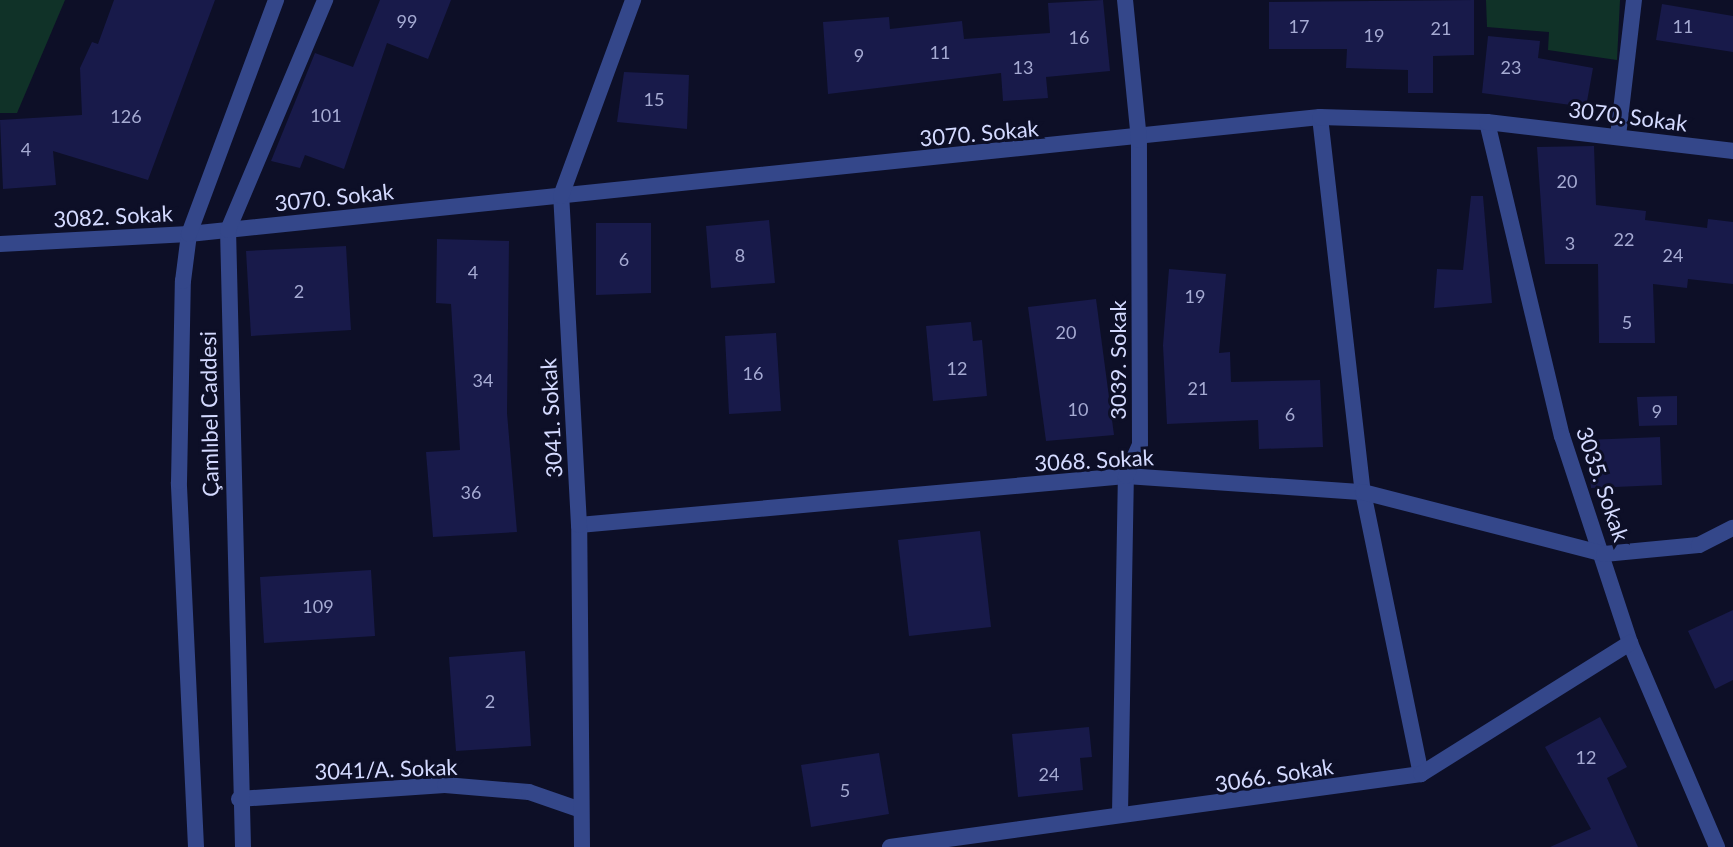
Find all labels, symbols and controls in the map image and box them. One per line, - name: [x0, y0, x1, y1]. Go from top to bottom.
- house number: 99: [397, 10, 417, 32]
- house number: 17: [1289, 15, 1309, 37]
- house number: 11: [1673, 15, 1693, 37]
- house number: 21: [1431, 17, 1451, 39]
- house number: 19: [1364, 24, 1384, 46]
- house number: 16: [1069, 26, 1089, 48]
- house number: 11: [930, 41, 950, 63]
- house number: 9: [854, 44, 864, 66]
- house number: 13: [1013, 56, 1033, 78]
- house number: 23: [1501, 56, 1521, 78]
- house number: 15: [644, 88, 664, 110]
- street label: 3070. Sokak: [1567, 96, 1689, 136]
- house number: 101: [310, 104, 342, 126]
- house number: 126: [110, 105, 142, 127]
- street label: 3070. Sokak: [918, 115, 1040, 151]
- house number: 4: [21, 138, 31, 160]
- house number: 20: [1557, 170, 1577, 192]
- street label: 3070. Sokak: [273, 178, 395, 216]
- street label: 3082. Sokak: [53, 200, 173, 232]
- house number: 22: [1614, 228, 1634, 250]
- house number: 3: [1565, 232, 1575, 254]
- house number: 8: [735, 244, 745, 266]
- house number: 24: [1663, 244, 1683, 266]
- house number: 6: [619, 248, 629, 270]
- house number: 4: [468, 261, 478, 283]
- house number: 2: [294, 280, 304, 302]
- house number: 19: [1185, 285, 1205, 307]
- street label: 3039. Sokak: [1105, 300, 1131, 420]
- house number: 5: [1622, 311, 1632, 333]
- house number: 20: [1056, 321, 1076, 343]
- street label: Çamlıbel Caddesi: [194, 331, 224, 497]
- house number: 12: [947, 357, 967, 379]
- street label: 3041. Sokak: [535, 358, 567, 478]
- house number: 16: [743, 362, 763, 384]
- house number: 34: [473, 369, 493, 391]
- house number: 21: [1188, 377, 1208, 399]
- house number: 10: [1068, 398, 1088, 420]
- house number: 9: [1652, 400, 1662, 422]
- house number: 6: [1285, 403, 1295, 425]
- street label: 3035. Sokak: [1571, 423, 1635, 545]
- street label: 3068. Sokak: [1034, 444, 1154, 476]
- house number: 36: [461, 481, 481, 503]
- house number: 109: [302, 595, 334, 617]
- house number: 2: [485, 690, 495, 712]
- house number: 12: [1576, 746, 1596, 768]
- street label: 3041/A. Sokak: [314, 753, 458, 785]
- street label: 3066. Sokak: [1213, 753, 1335, 797]
- house number: 24: [1039, 763, 1059, 785]
- house number: 5: [840, 779, 850, 801]

